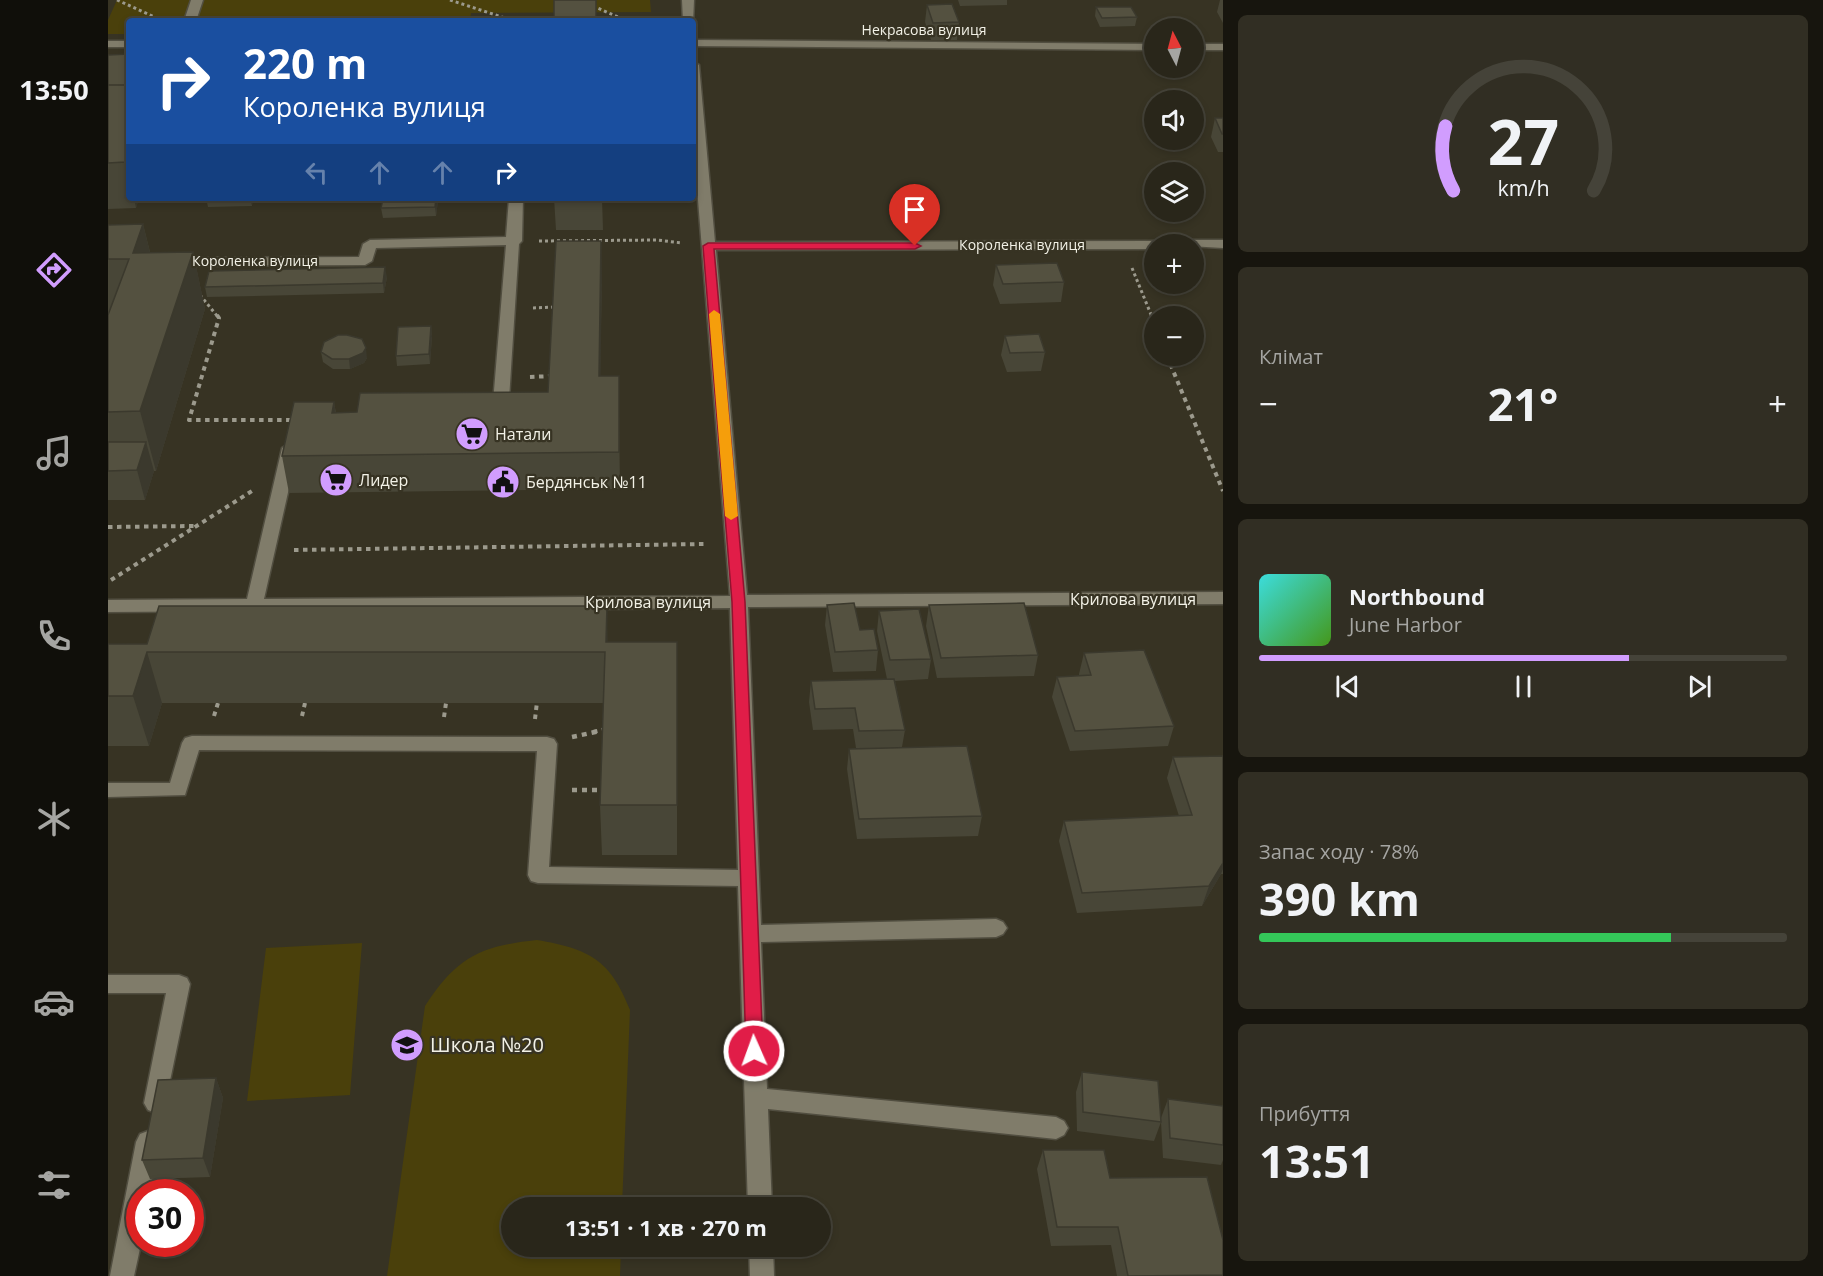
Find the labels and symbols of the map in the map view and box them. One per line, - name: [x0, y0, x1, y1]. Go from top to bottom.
- north arrow: [1144, 18, 1204, 78]
- street label: Некрасова вулиця: [862, 20, 986, 39]
- pin: [889, 184, 940, 246]
- street label: Короленка вулиця: [959, 235, 1085, 254]
- street label: Короленка вулиця: [192, 251, 318, 270]
- supermarket icon: Натали: [454, 416, 490, 452]
- place label: Натали: [495, 423, 551, 445]
- supermarket icon: Лидер: [318, 462, 354, 498]
- public building icon: Бердянськ №11: [485, 464, 521, 500]
- place label: Лидер: [359, 469, 408, 491]
- place label: Бердянськ №11: [526, 471, 647, 493]
- street label: Крилова вулиця: [1070, 588, 1196, 610]
- street label: Крилова вулиця: [585, 591, 711, 613]
- position arrow: [722, 1019, 786, 1083]
- school or university icon: Школа №20: [389, 1027, 425, 1063]
- place label: Школа №20: [430, 1031, 544, 1058]
- speed limit sign: 30: [126, 1179, 204, 1257]

